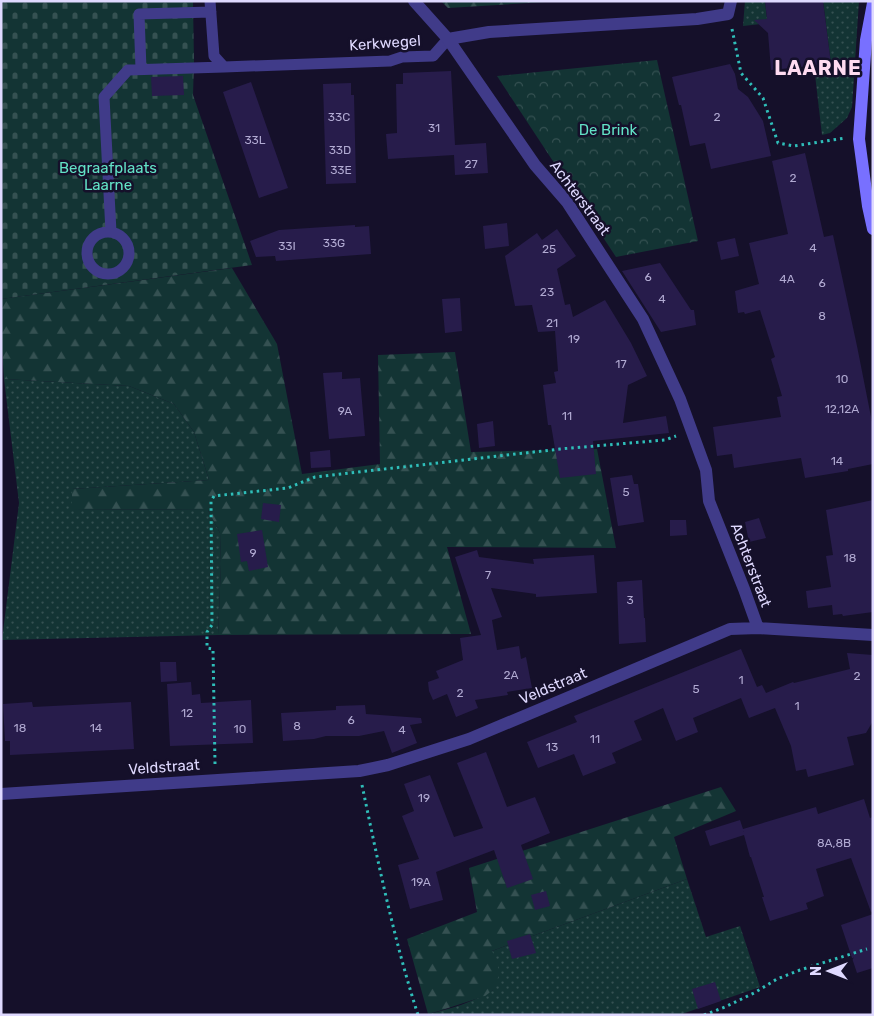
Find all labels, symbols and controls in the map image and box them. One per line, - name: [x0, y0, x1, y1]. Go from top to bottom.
- street label: Kerkwegel: [349, 32, 421, 54]
- district label: LAARNE: [774, 56, 862, 80]
- house number: 33C: [328, 110, 350, 124]
- house number: 2: [713, 110, 721, 124]
- house number: 31: [428, 121, 440, 135]
- park label: De Brink: [579, 121, 638, 139]
- house number: 33L: [244, 133, 266, 147]
- house number: 33D: [329, 143, 351, 157]
- house number: 27: [464, 157, 478, 171]
- street label: Achterstraat: [546, 157, 614, 239]
- park label: Begraafplaats Laarne: [59, 159, 157, 194]
- house number: 33E: [330, 163, 352, 177]
- house number: 2: [789, 171, 797, 185]
- house number: 33G: [323, 236, 345, 250]
- house number: 33I: [278, 239, 296, 253]
- house number: 4: [809, 241, 817, 255]
- house number: 25: [542, 242, 556, 256]
- house number: 6: [644, 270, 652, 284]
- house number: 4A: [779, 272, 795, 286]
- house number: 6: [818, 276, 826, 290]
- house number: 23: [540, 285, 554, 299]
- house number: 4: [658, 292, 666, 306]
- house number: 8: [818, 309, 826, 323]
- house number: 21: [546, 316, 558, 330]
- house number: 19: [568, 332, 580, 346]
- house number: 17: [615, 357, 627, 371]
- house number: 10: [836, 372, 848, 386]
- house number: 12,12A: [825, 402, 859, 416]
- house number: 9A: [338, 404, 352, 418]
- house number: 11: [562, 409, 572, 423]
- house number: 14: [831, 454, 844, 468]
- house number: 5: [622, 485, 630, 499]
- street label: Achterstraat: [727, 520, 775, 610]
- house number: 9: [249, 546, 257, 560]
- house number: 18: [844, 551, 856, 565]
- house number: 7: [485, 568, 491, 582]
- house number: 3: [626, 593, 634, 607]
- street label: Veldstraat: [517, 664, 590, 708]
- house number: 2A: [503, 668, 519, 682]
- house number: 2: [853, 669, 861, 683]
- house number: 1: [738, 673, 744, 687]
- house number: 5: [692, 682, 700, 696]
- house number: 2: [456, 686, 464, 700]
- house number: 1: [794, 699, 800, 713]
- house number: 12: [181, 706, 193, 720]
- house number: 6: [347, 713, 355, 727]
- house number: 8: [293, 719, 301, 733]
- house number: 18: [14, 721, 26, 735]
- house number: 14: [90, 721, 103, 735]
- house number: 10: [234, 722, 246, 736]
- house number: 4: [398, 723, 406, 737]
- house number: 11: [590, 732, 600, 746]
- house number: 13: [546, 740, 558, 754]
- street label: Veldstraat: [128, 756, 200, 778]
- house number: 19: [418, 791, 430, 805]
- house number: 8A,8B: [817, 836, 851, 850]
- house number: 19A: [411, 875, 431, 889]
- north arrow: [804, 946, 854, 996]
- text: N: [808, 966, 825, 976]

